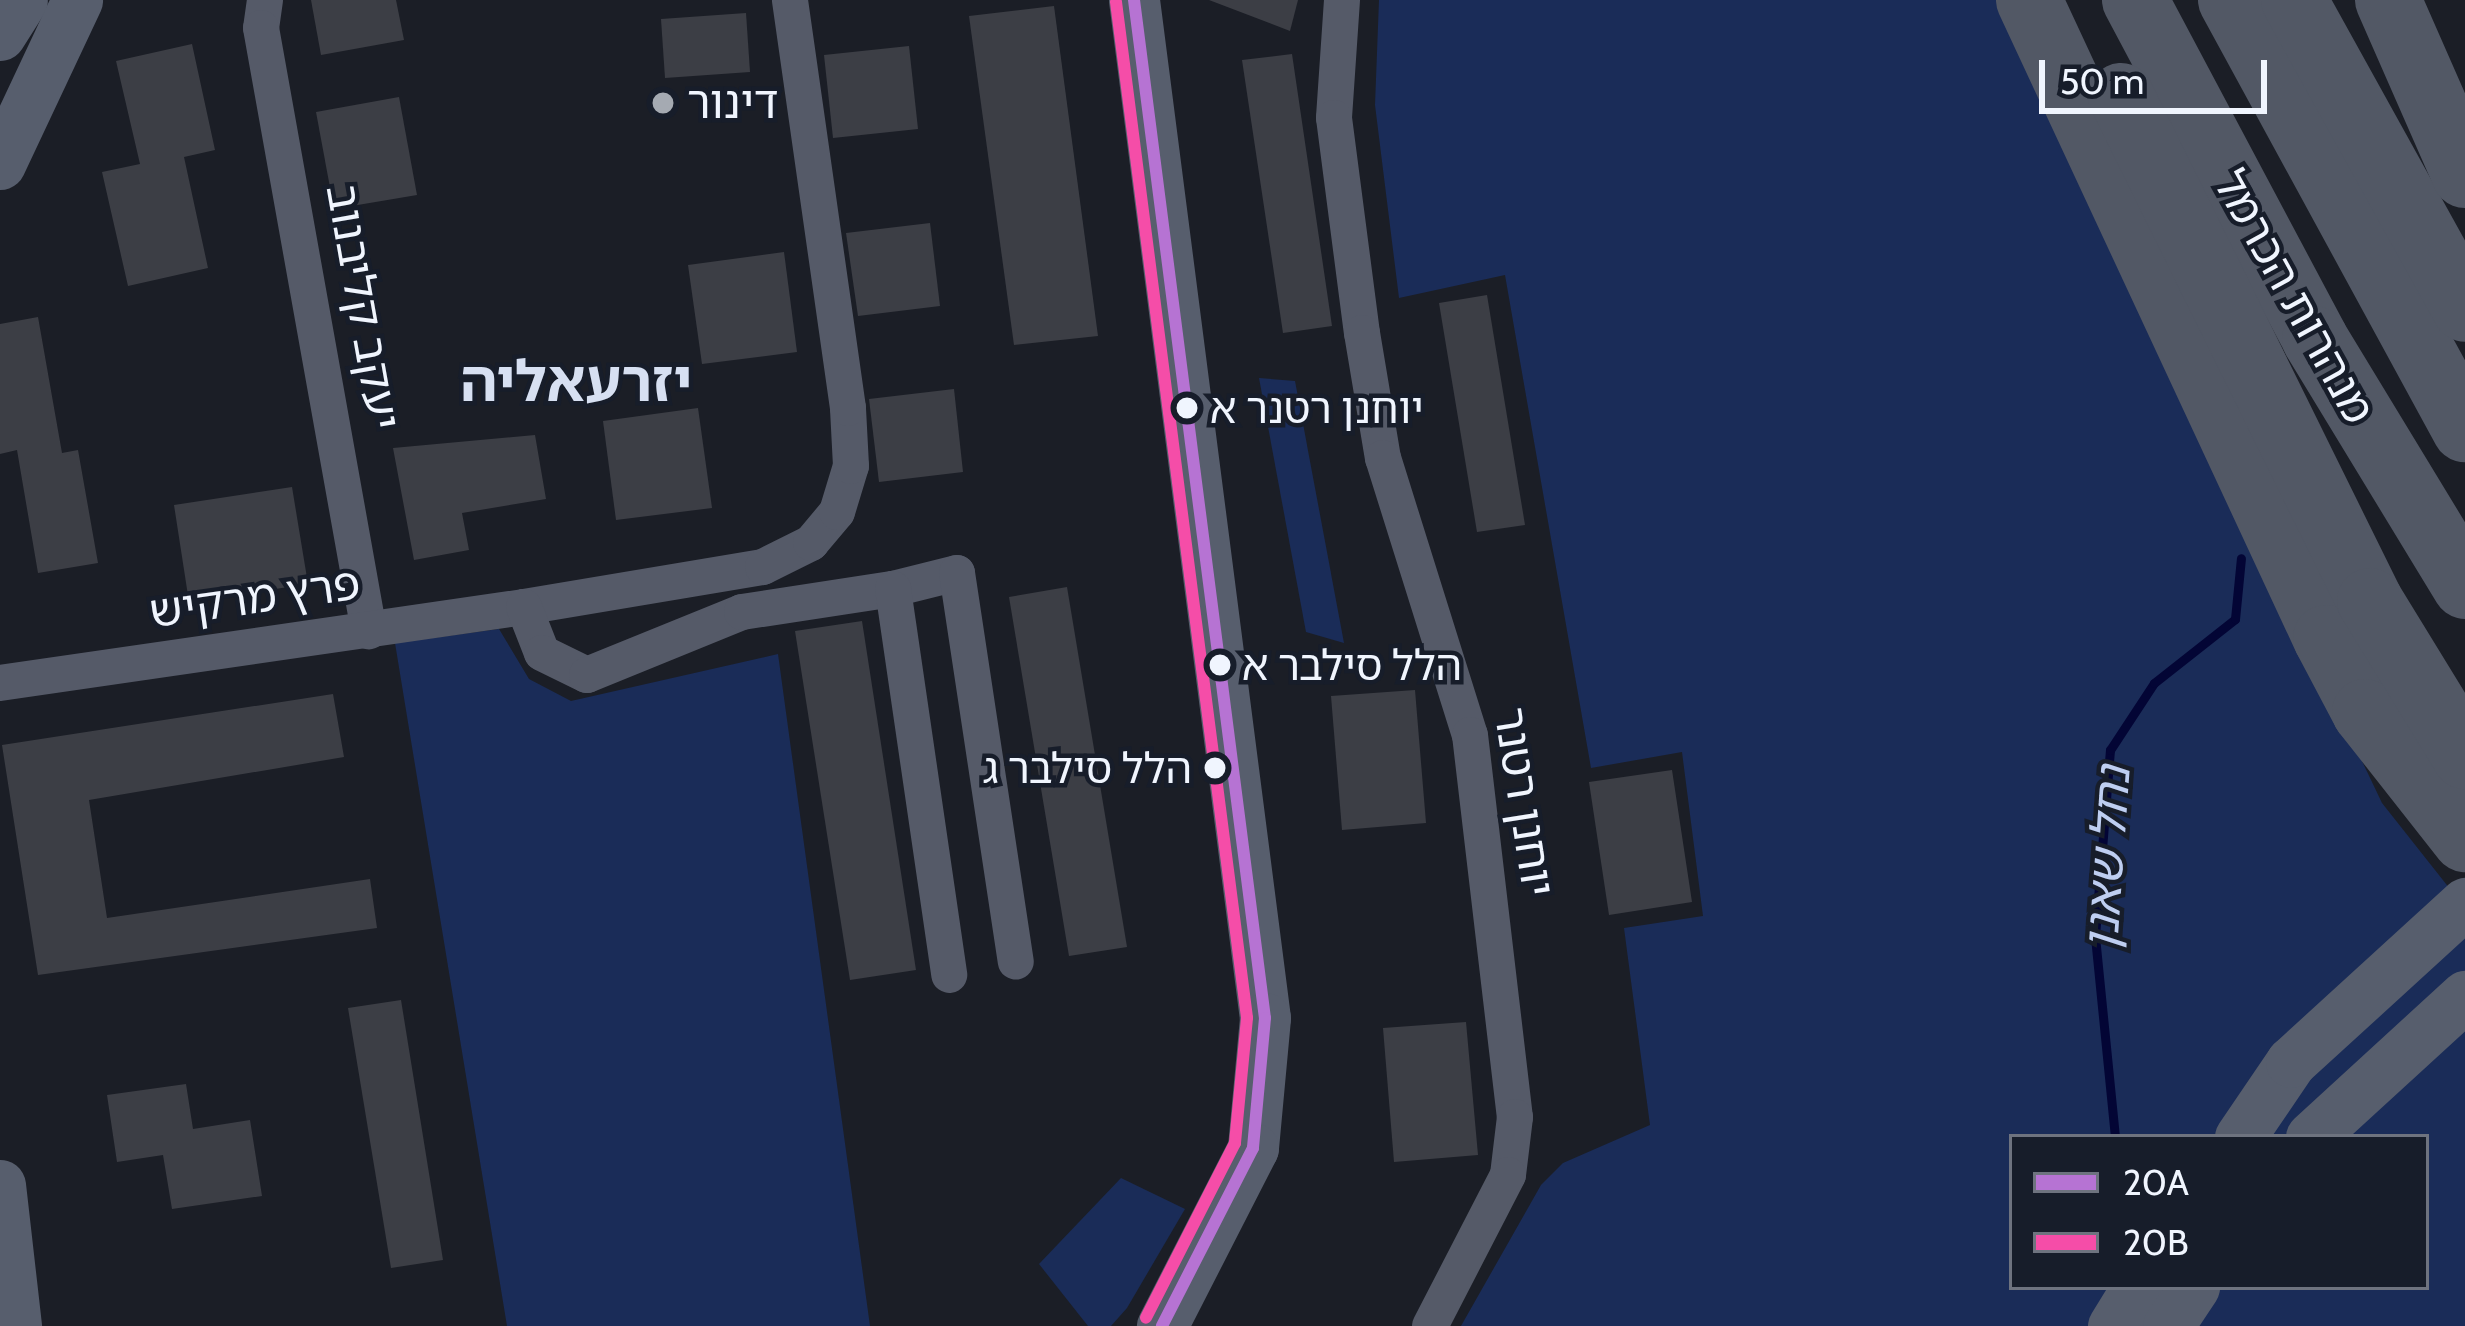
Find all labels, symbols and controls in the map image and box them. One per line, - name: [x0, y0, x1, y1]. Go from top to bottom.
- scale bar: [2045, 36, 2273, 110]
- text: 50 m: [2060, 59, 2144, 103]
- place label: דינור: [687, 76, 778, 130]
- marker: דינור: [650, 90, 676, 116]
- street label: מנהרות הכרמל: [2202, 161, 2386, 433]
- street label: יעקב קליבנוב: [315, 180, 411, 434]
- district label: יזרעאליה: [460, 347, 692, 415]
- place label: יוחנן רטנר א: [1210, 383, 1424, 433]
- marker: יוחנן רטנר א: [1176, 397, 1198, 419]
- street label: פרץ מרקיש: [146, 557, 364, 639]
- place label: הלל סילבר א: [1242, 640, 1462, 690]
- marker: הלל סילבר א: [1209, 654, 1231, 676]
- street label: יוחנן רטנר: [1482, 704, 1566, 900]
- place label: הלל סילבר ג: [983, 743, 1192, 793]
- marker: הלל סילבר ג: [1204, 757, 1226, 779]
- water label: נחל שאנן: [2072, 764, 2142, 952]
- legend: [2009, 1134, 2429, 1290]
- text: 20A: [2123, 1160, 2189, 1204]
- text: 20B: [2123, 1220, 2188, 1264]

